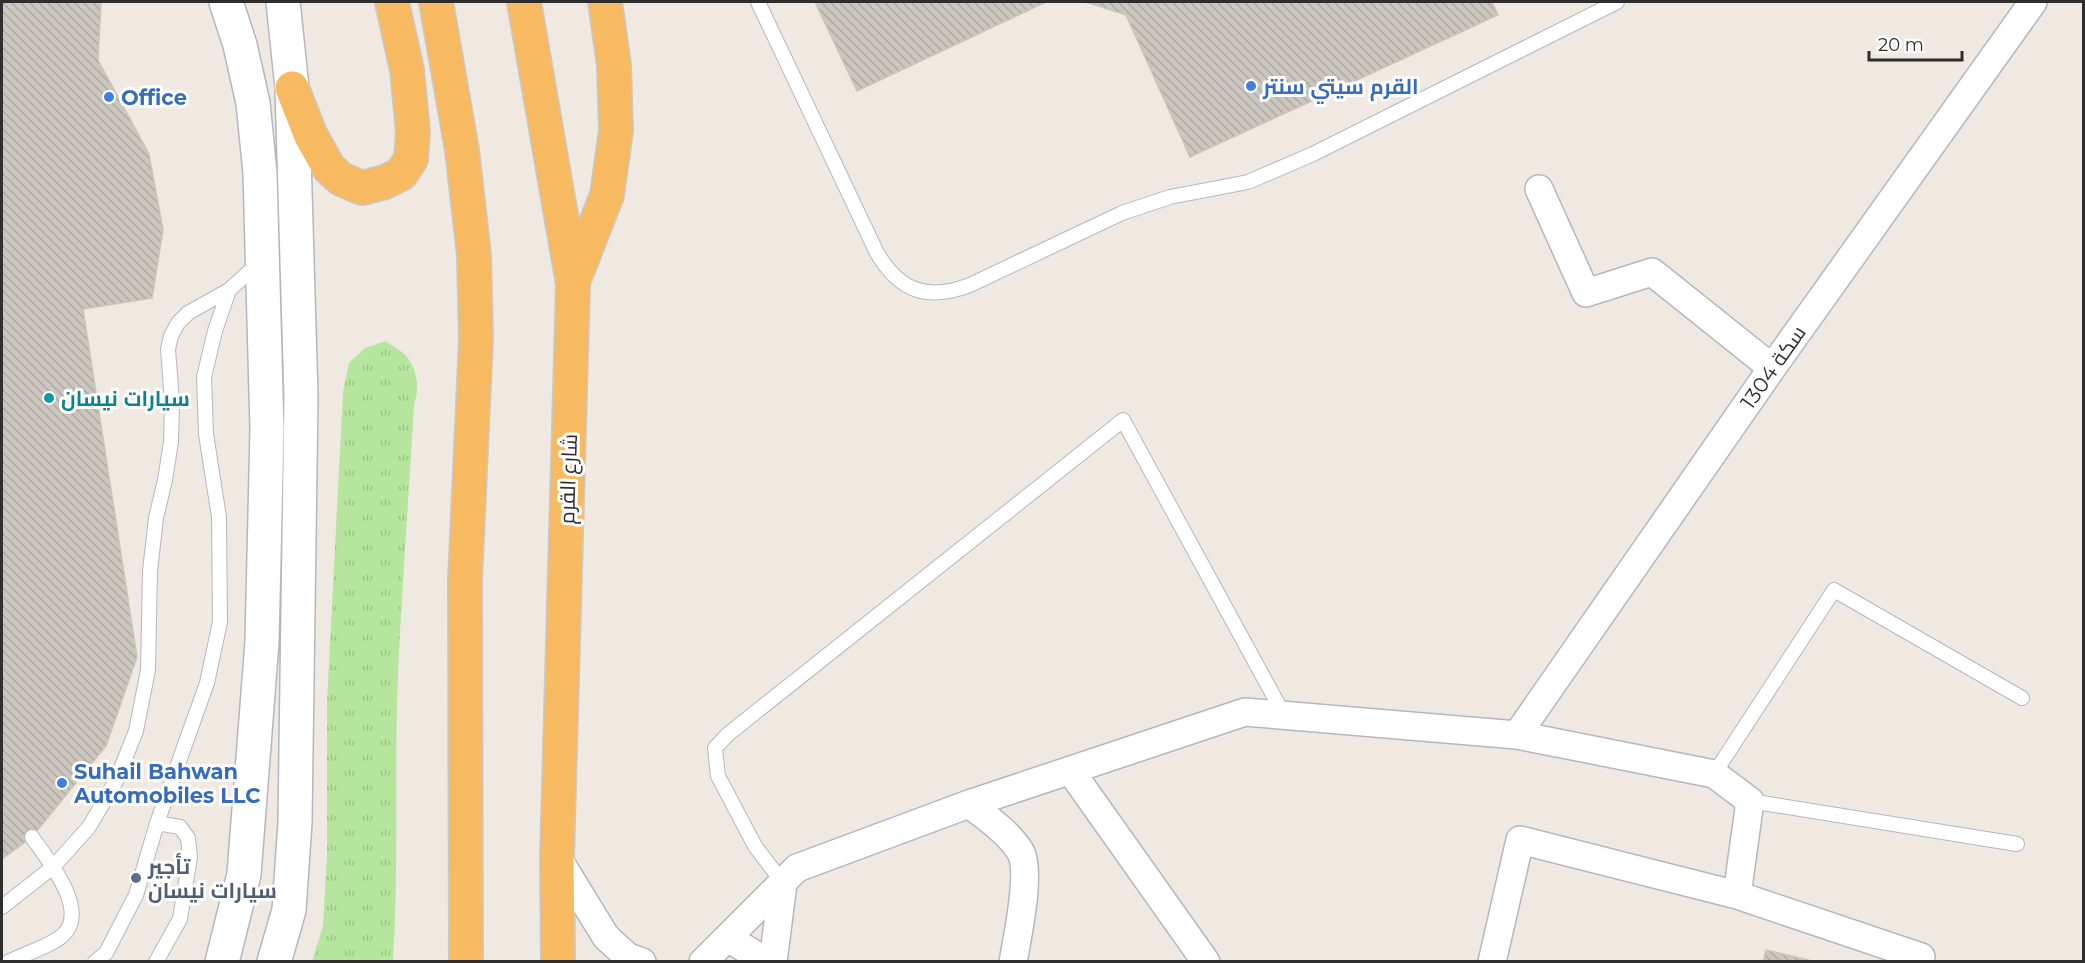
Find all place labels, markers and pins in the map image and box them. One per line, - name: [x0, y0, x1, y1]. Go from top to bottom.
- place label: القرم سيتي سنتر: [1262, 74, 1419, 104]
- marker: القرم سيتي سنتر: [1244, 79, 1258, 93]
- place label: Office: [121, 85, 187, 110]
- marker: Office: [102, 90, 116, 104]
- place label: سيارات نيسان: [61, 386, 190, 411]
- marker: سيارات نيسان: [42, 391, 56, 405]
- place label: Suhail Bahwan Automobiles LLC: [73, 759, 261, 808]
- marker: Suhail Bahwan Automobiles LLC: [55, 776, 69, 790]
- place label: تأجير سيارات نيسان: [147, 853, 277, 903]
- marker: تأجير سيارات نيسان: [129, 871, 143, 885]

